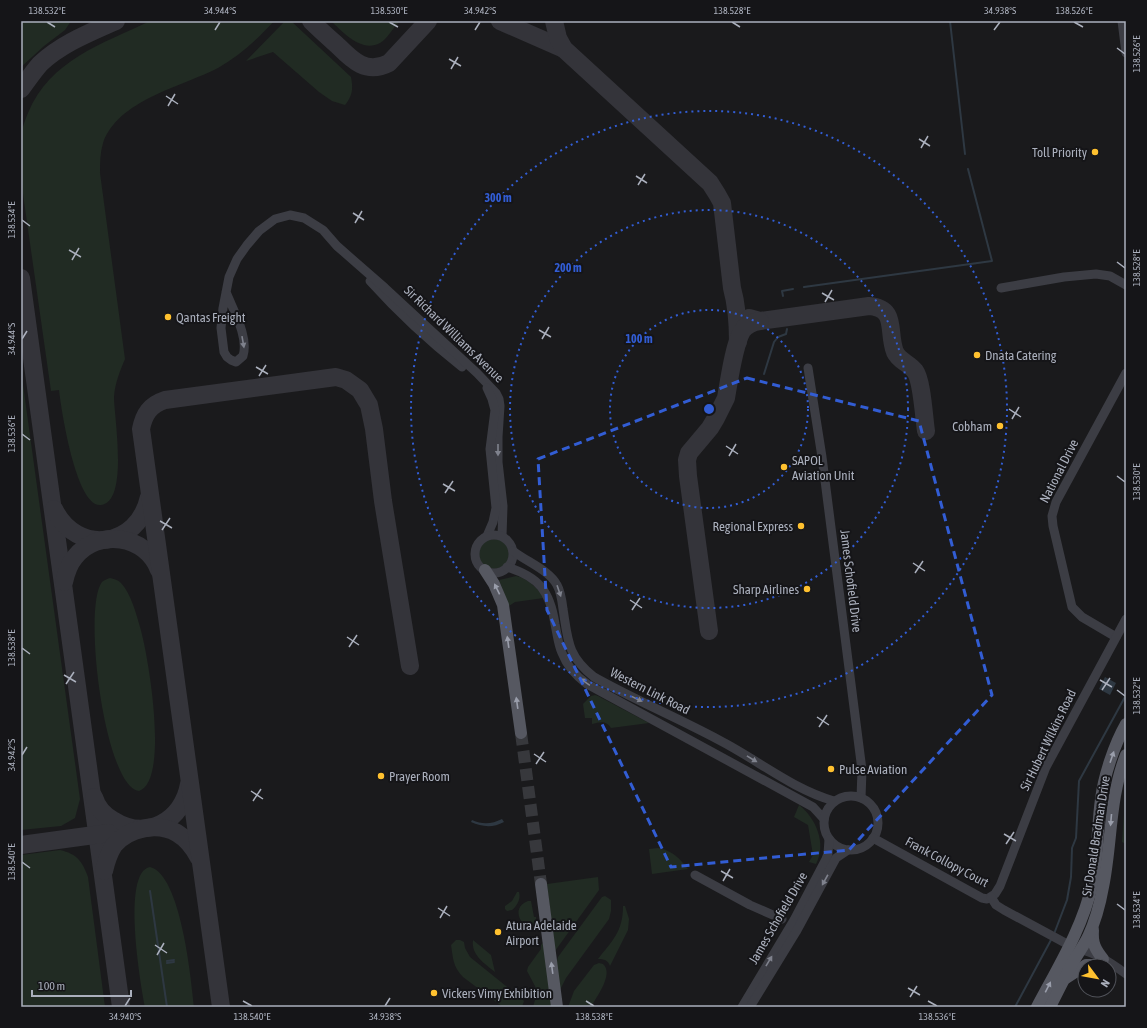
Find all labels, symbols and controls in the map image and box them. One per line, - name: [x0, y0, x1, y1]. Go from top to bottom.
- text: 138.532°E: [29, 5, 66, 16]
- text: 34.944°S: [204, 5, 236, 16]
- text: 138.530°E: [371, 5, 408, 16]
- text: 34.942°S: [464, 5, 496, 16]
- text: 138.528°E: [714, 5, 751, 16]
- text: 34.938°S: [984, 5, 1016, 16]
- text: 138.526°E: [1056, 5, 1093, 16]
- text: 138.526°E: [1131, 35, 1142, 73]
- place label: Toll Priority: [1032, 145, 1088, 160]
- marker: Toll Priority: [1090, 147, 1100, 157]
- text: 300 m: [484, 191, 512, 205]
- text: 138.534°E: [6, 201, 17, 239]
- text: 138.528°E: [1131, 249, 1142, 287]
- text: 200 m: [554, 261, 582, 275]
- street label: Sir Richard Williams Avenue: [401, 283, 507, 385]
- place label: Qantas Freight: [176, 310, 246, 325]
- marker: Qantas Freight: [163, 312, 173, 322]
- text: 34.944°S: [6, 323, 17, 355]
- text: 100 m: [625, 332, 653, 346]
- one-way arrow: [241, 336, 247, 348]
- place label: Dnata Catering: [985, 348, 1057, 363]
- marker: Dnata Catering: [972, 350, 982, 360]
- centre of rings: [702, 402, 716, 416]
- text: 138.536°E: [6, 415, 17, 453]
- place label: Cobham: [952, 419, 992, 434]
- marker: Cobham: [995, 421, 1005, 431]
- street label: National Drive: [1037, 437, 1081, 505]
- one-way arrow: [495, 444, 501, 457]
- place label: SAPOL Aviation Unit: [792, 453, 855, 483]
- marker: SAPOL Aviation Unit: [779, 462, 789, 472]
- text: 138.530°E: [1131, 463, 1142, 501]
- place label: Regional Express: [712, 519, 793, 534]
- marker: Regional Express: [796, 521, 806, 531]
- street label: James Schofield Drive: [837, 529, 865, 633]
- place label: Sharp Airlines: [733, 582, 799, 597]
- one-way arrow: [493, 584, 500, 595]
- marker: Sharp Airlines: [802, 584, 812, 594]
- one-way arrow: [557, 586, 563, 598]
- text: 138.538°E: [6, 629, 17, 667]
- one-way arrow: [505, 636, 511, 648]
- street label: Western Link Road: [608, 664, 692, 718]
- text: 138.532°E: [1131, 677, 1142, 715]
- one-way arrow: [580, 678, 590, 686]
- street label: Sir Hubert Wilkins Road: [1017, 687, 1079, 793]
- one-way arrow: [632, 696, 643, 702]
- one-way arrow: [514, 697, 520, 710]
- text: 34.942°S: [6, 739, 17, 771]
- one-way arrow: [1110, 750, 1116, 762]
- one-way arrow: [746, 756, 758, 763]
- place label: Pulse Aviation: [839, 762, 907, 777]
- marker: Pulse Aviation: [826, 764, 836, 774]
- place label: Prayer Room: [389, 769, 450, 784]
- marker: Prayer Room: [376, 771, 386, 781]
- street label: Sir Donald Bradman Drive: [1079, 775, 1113, 897]
- one-way arrow: [1108, 814, 1115, 826]
- street label: Frank Collopy Court: [903, 834, 991, 890]
- text: 138.540°E: [6, 843, 17, 881]
- street label: James Schofield Drive: [746, 869, 810, 967]
- one-way arrow: [821, 874, 828, 886]
- text: 138.534°E: [1131, 891, 1142, 929]
- place label: Atura Adelaide Airport: [506, 918, 577, 948]
- marker: Atura Adelaide Airport: [493, 927, 503, 937]
- one-way arrow: [765, 956, 773, 966]
- north arrow: [1077, 958, 1117, 998]
- one-way arrow: [549, 962, 555, 974]
- scale bar: [32, 972, 131, 998]
- text: N: [1099, 977, 1112, 989]
- text: 100 m: [38, 979, 65, 993]
- one-way arrow: [1044, 981, 1051, 992]
- place label: Vickers Vimy Exhibition: [442, 986, 552, 1001]
- marker: Vickers Vimy Exhibition: [429, 988, 439, 998]
- text: 34.940°S: [109, 1011, 141, 1022]
- text: 138.540°E: [234, 1011, 271, 1022]
- text: 34.938°S: [369, 1011, 401, 1022]
- text: 138.538°E: [576, 1011, 613, 1022]
- text: 138.536°E: [919, 1011, 956, 1022]

